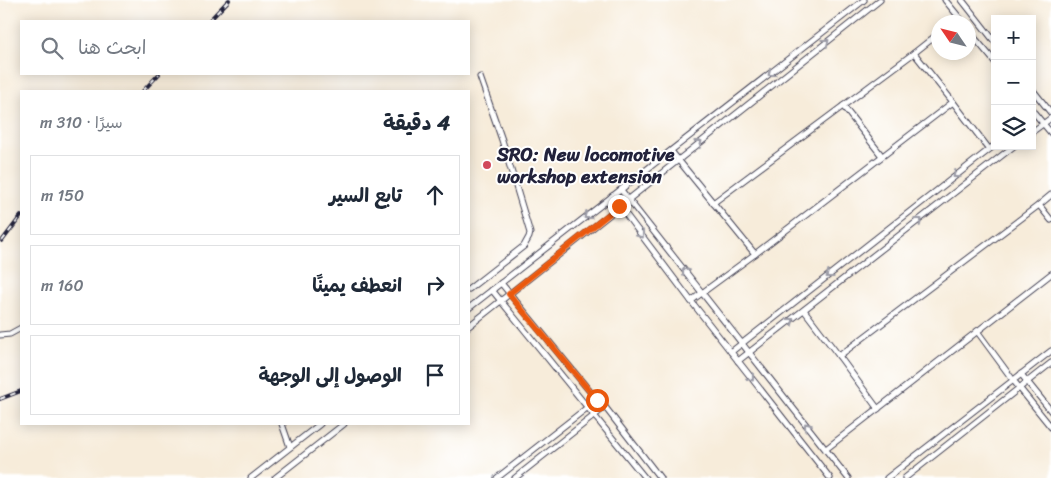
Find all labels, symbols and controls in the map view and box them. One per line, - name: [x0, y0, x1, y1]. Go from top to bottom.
- north arrow: [931, 15, 976, 60]
- map controls: [991, 15, 1036, 150]
- button: +: [991, 15, 1036, 60]
- search box: [20, 20, 470, 75]
- text: ابحث هنا: [78, 31, 146, 64]
- icon: search: [38, 34, 66, 62]
- one-way arrow: [821, 39, 830, 48]
- button: −: [991, 60, 1036, 105]
- one-way arrow: [767, 67, 777, 76]
- text: 4 دقيقة: [383, 104, 450, 142]
- button: layers: [991, 105, 1036, 150]
- text: سيرًا · 310 m: [40, 108, 123, 137]
- place label: SRO: New locomotive workshop extension: [496, 138, 675, 193]
- one-way arrow: [693, 141, 702, 149]
- marker: SRO: New locomotive workshop extension: [481, 159, 493, 171]
- one-way arrow: [953, 169, 962, 178]
- text: تابع السير: [329, 179, 402, 212]
- text: 150 m: [41, 181, 84, 210]
- icon: ahead: [421, 181, 449, 209]
- route end: [608, 195, 631, 218]
- one-way arrow: [584, 210, 593, 218]
- one-way arrow: [913, 218, 922, 226]
- one-way arrow: [636, 229, 644, 238]
- one-way arrow: [682, 267, 691, 277]
- text: انعطف يمينًا: [312, 269, 402, 302]
- one-way arrow: [826, 270, 835, 278]
- text: 160 m: [41, 271, 84, 300]
- icon: right: [421, 271, 449, 299]
- one-way arrow: [785, 318, 794, 326]
- text: الوصول إلى الوجهة: [259, 359, 402, 392]
- icon: arrive: [421, 361, 449, 389]
- one-way arrow: [746, 372, 754, 381]
- route start: [586, 389, 609, 412]
- one-way arrow: [805, 423, 813, 432]

